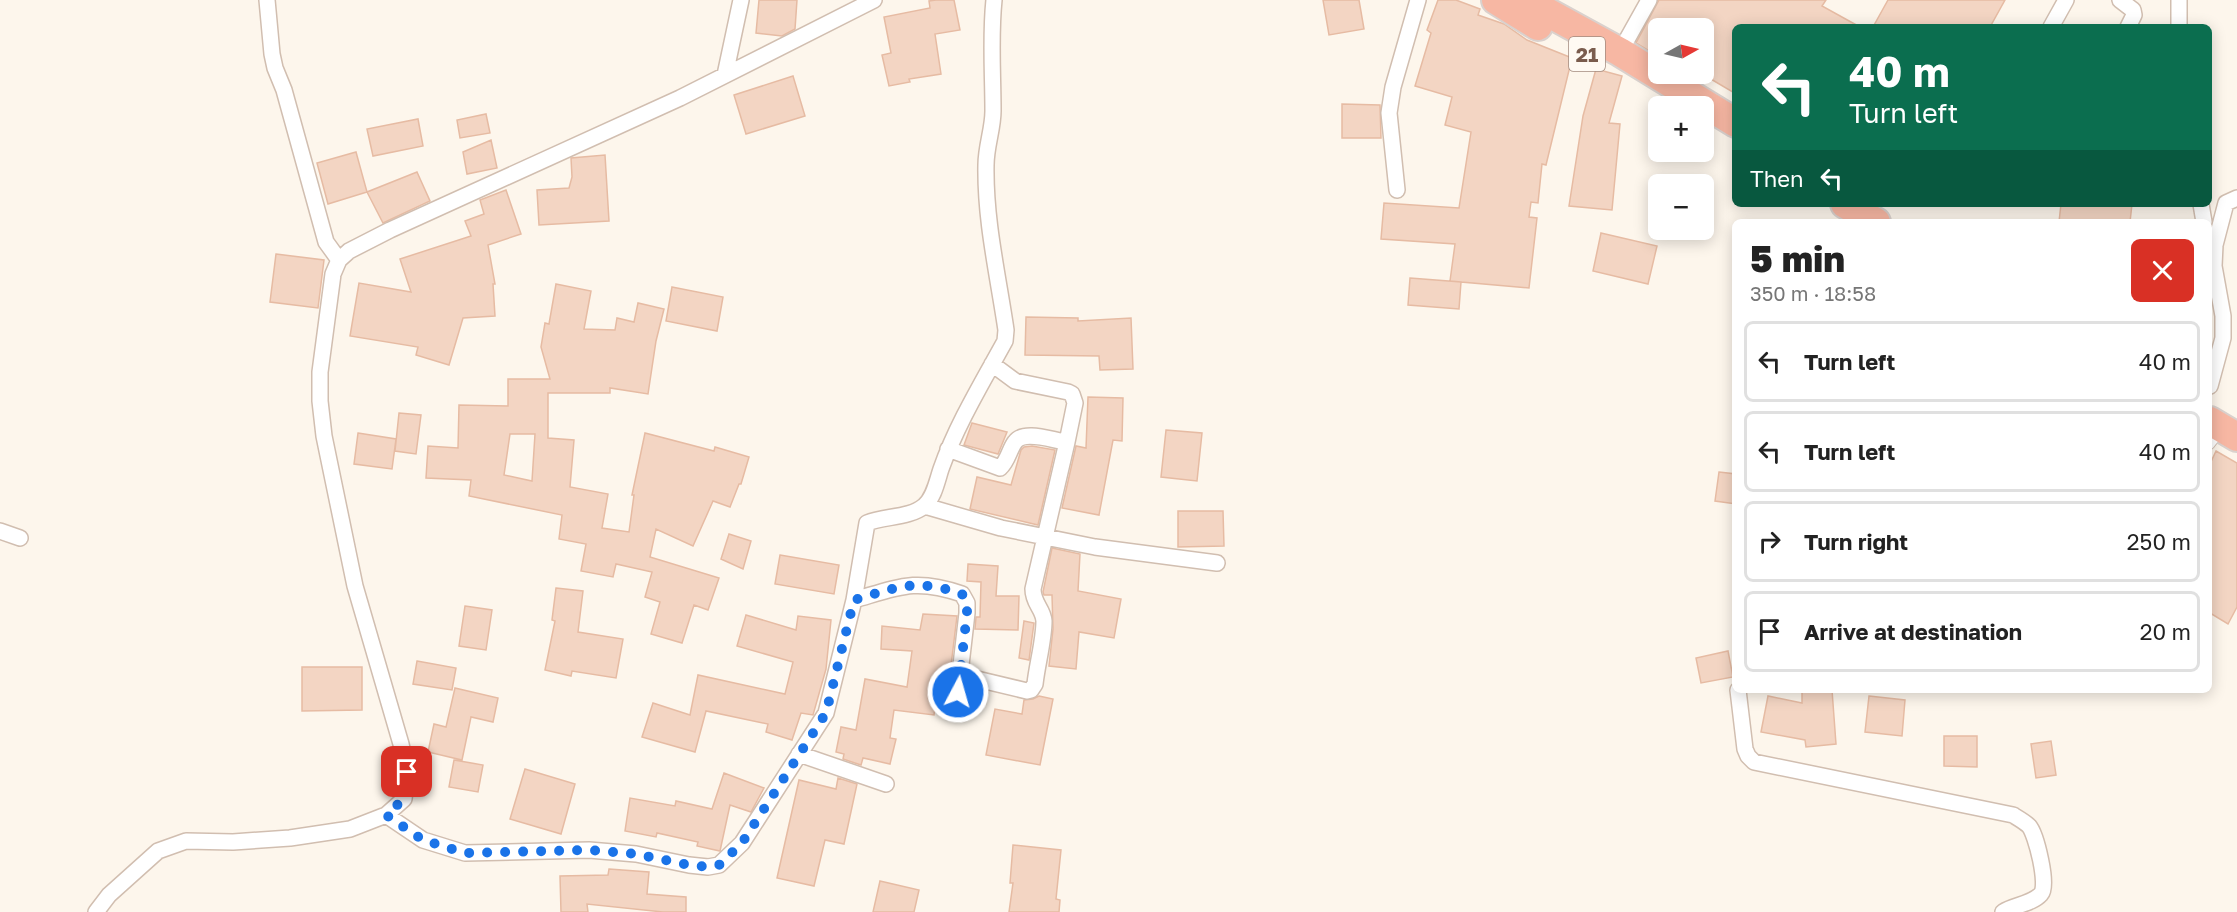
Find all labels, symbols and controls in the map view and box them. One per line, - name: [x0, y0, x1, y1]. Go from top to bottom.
- north arrow: [1648, 18, 1714, 84]
- map controls: [1648, 18, 1714, 240]
- road number: 21: [1569, 37, 1605, 71]
- text: 40 m: [1849, 46, 1950, 96]
- icon: left: [1750, 48, 1828, 126]
- button: +: [1648, 96, 1714, 162]
- text: Turn left: [1849, 97, 1958, 129]
- icon: left: [1815, 162, 1848, 195]
- text: Then: [1750, 165, 1803, 192]
- button: −: [1648, 174, 1714, 240]
- text: 5 min: [1750, 237, 1845, 280]
- button: close: [2131, 239, 2194, 302]
- text: 350 m · 18:58: [1750, 281, 1876, 305]
- icon: left: [1753, 345, 1786, 378]
- text: Turn left: [1804, 348, 1895, 375]
- text: 40 m: [2139, 348, 2191, 375]
- icon: left: [1753, 435, 1786, 468]
- text: Turn left: [1804, 438, 1895, 465]
- text: 40 m: [2139, 438, 2191, 465]
- icon: right: [1753, 525, 1786, 558]
- text: Turn right: [1804, 528, 1908, 555]
- text: 250 m: [2127, 528, 2191, 555]
- icon: arrive: [1753, 615, 1786, 648]
- text: Arrive at destination: [1804, 618, 2022, 645]
- text: 20 m: [2140, 618, 2191, 645]
- position arrow: [926, 660, 990, 724]
- pin: [381, 746, 432, 797]
- icon: arrive: [390, 755, 423, 788]

